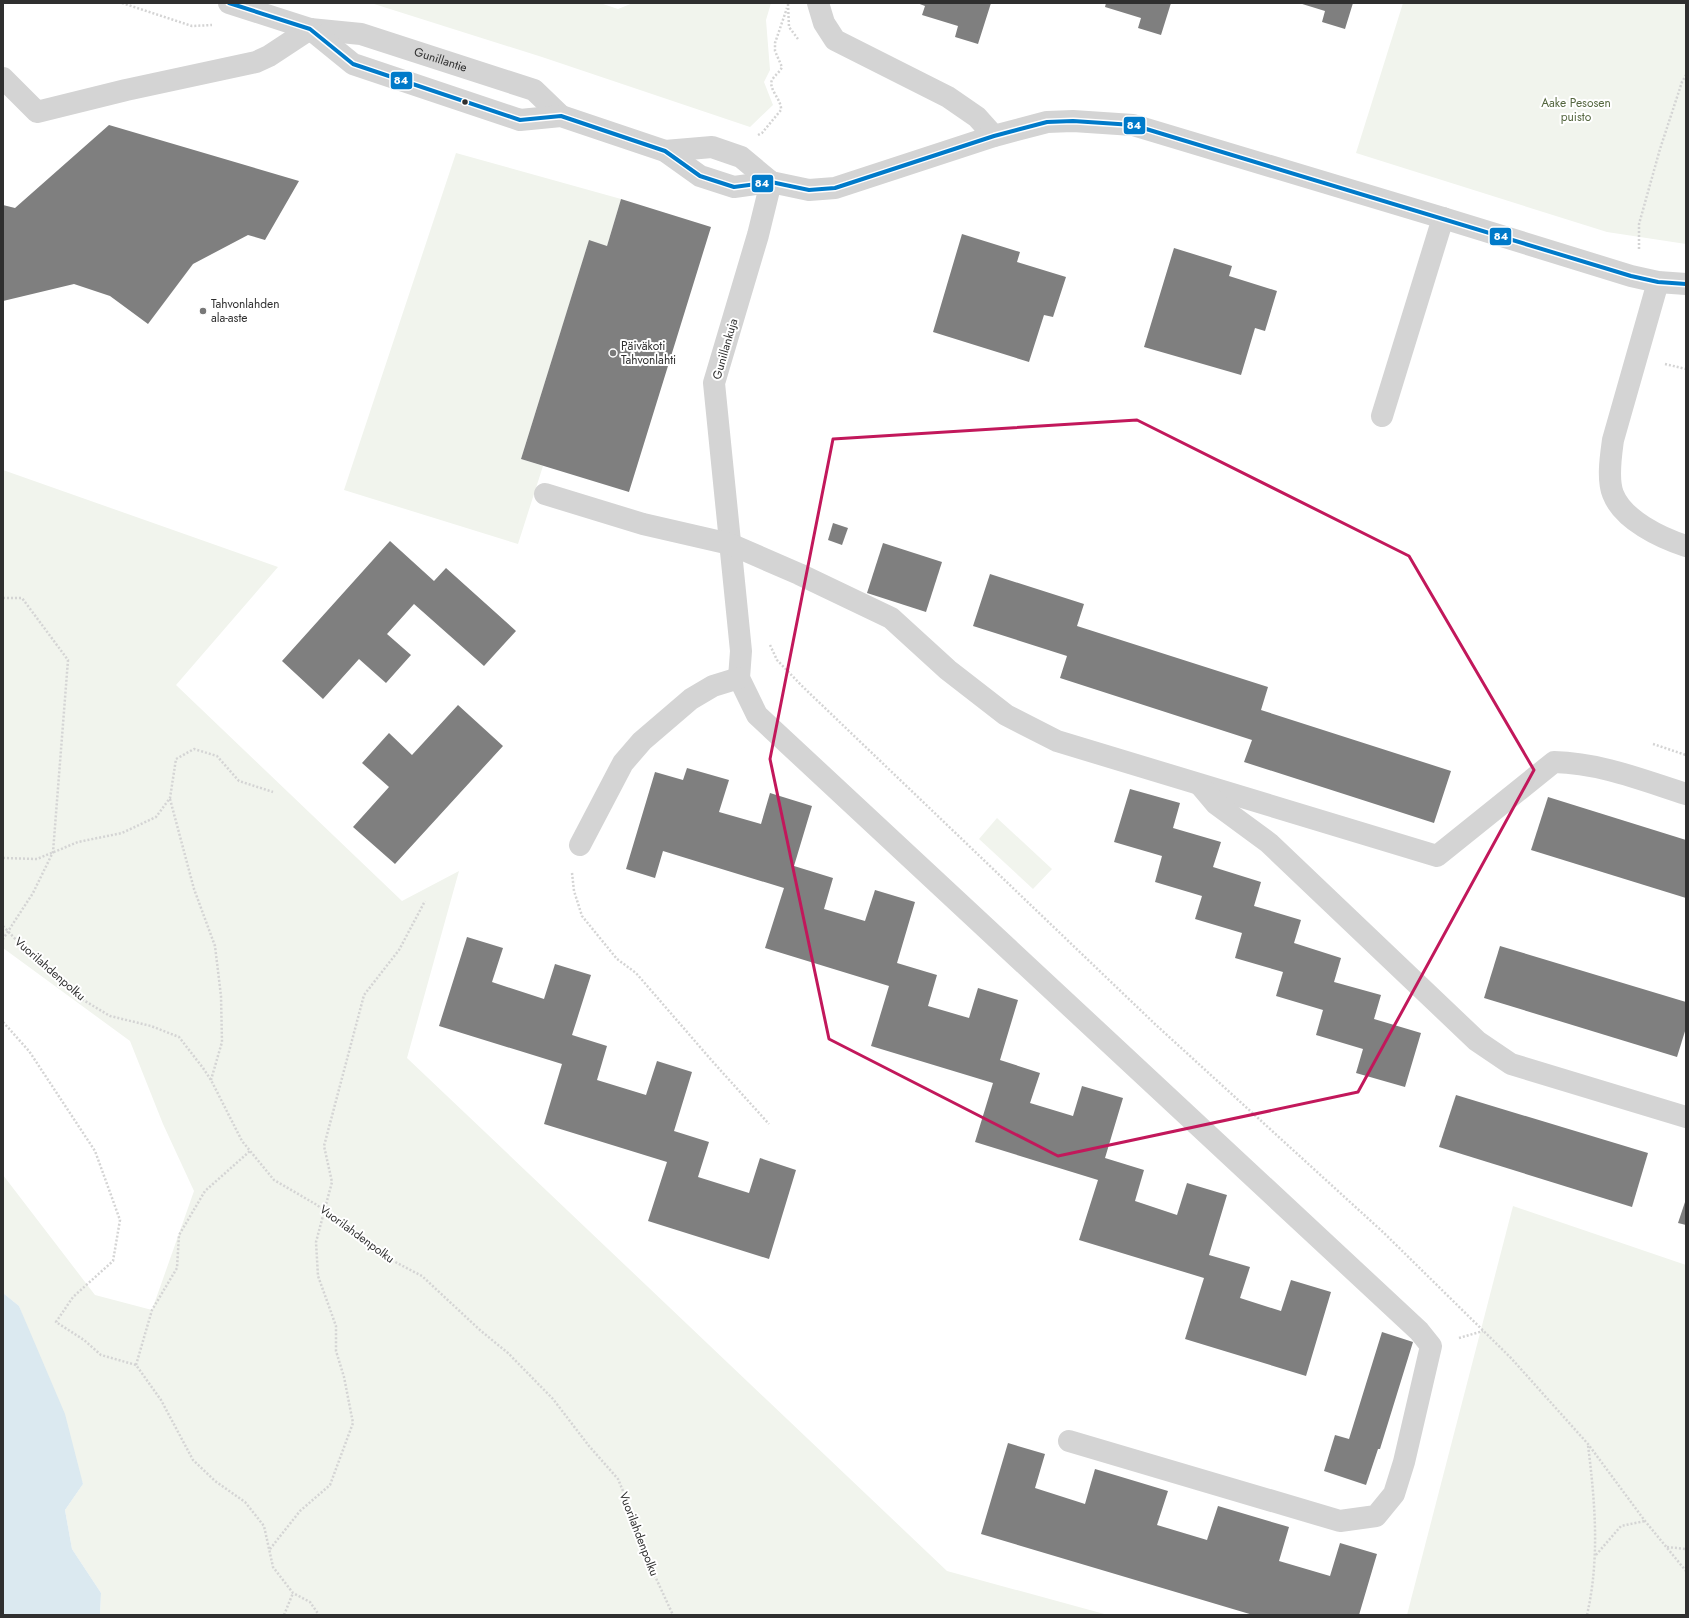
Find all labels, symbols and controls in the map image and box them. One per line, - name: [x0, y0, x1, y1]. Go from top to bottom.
- street label: Gunillantie: [412, 43, 470, 77]
- line badge: 84: [390, 71, 413, 90]
- text: 84: [394, 72, 409, 88]
- park label: Aake Pesosen puisto: [1541, 94, 1611, 126]
- unlabelled marker: [460, 97, 470, 107]
- line badge: 84: [1123, 116, 1146, 135]
- text: 84: [1127, 117, 1142, 133]
- line badge: 84: [751, 174, 774, 193]
- text: 84: [755, 175, 770, 191]
- line badge: 84: [1489, 227, 1512, 246]
- text: 84: [1494, 228, 1509, 244]
- place label: Tahvonlahden ala-aste: [211, 295, 280, 327]
- marker: Tahvonlahden ala-aste: [198, 306, 208, 316]
- street label: Gunillankuja: [708, 316, 742, 382]
- place label: Päiväkoti Tahvonlahti: [621, 337, 676, 369]
- marker: Päiväkoti Tahvonlahti: [608, 348, 618, 358]
- street label: Vuorilahdenpolku: [11, 933, 89, 1005]
- street label: Vuorilahdenpolku: [316, 1201, 398, 1267]
- street label: Vuorilahdenpolku: [615, 1489, 663, 1579]

